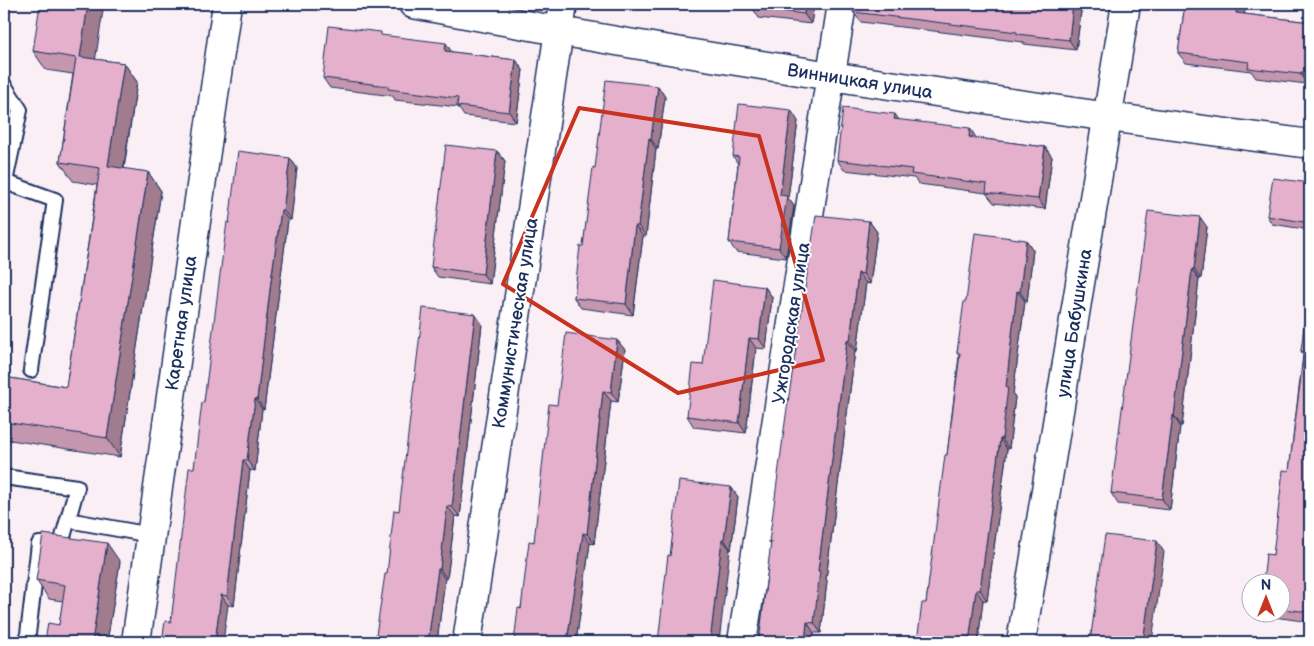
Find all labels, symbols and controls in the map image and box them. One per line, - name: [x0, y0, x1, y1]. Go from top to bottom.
- street label: Винницкая улица: [786, 60, 935, 103]
- street label: Коммунистическая улица: [488, 216, 543, 430]
- street label: Ужгородская улица: [768, 240, 815, 406]
- street label: улица Бабушкина: [1052, 247, 1097, 399]
- street label: Каретная улица: [162, 254, 201, 392]
- north arrow: [1242, 574, 1292, 624]
- text: N: [1261, 577, 1271, 594]

